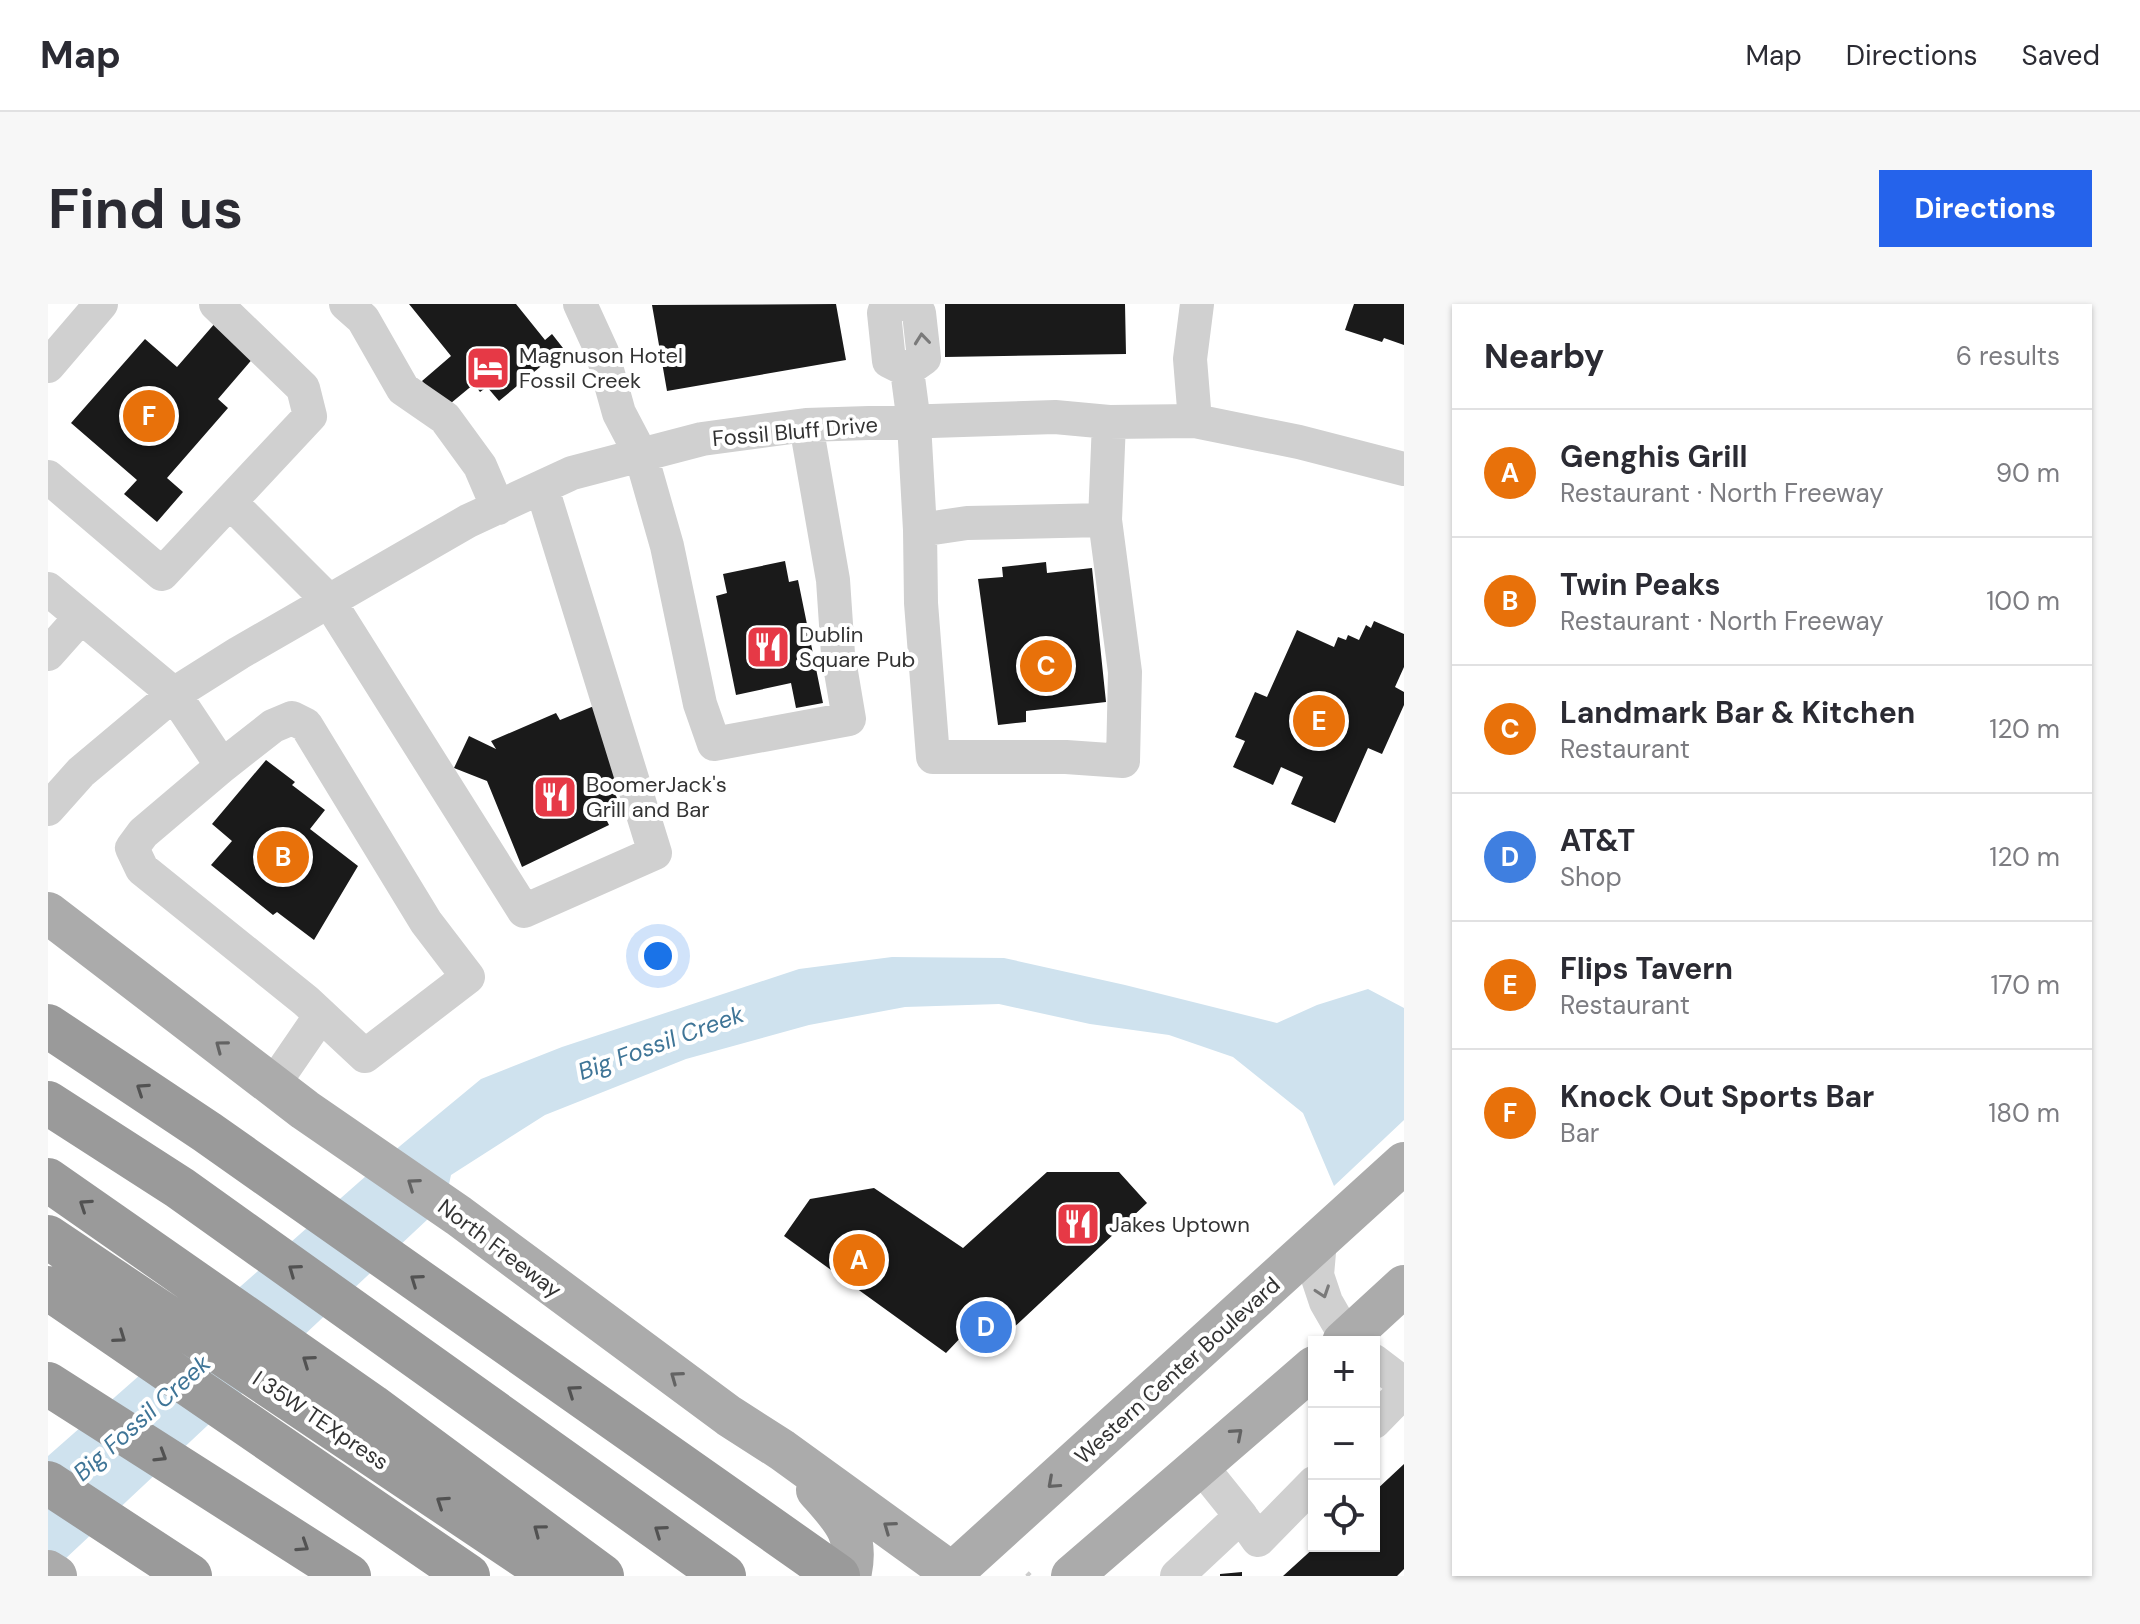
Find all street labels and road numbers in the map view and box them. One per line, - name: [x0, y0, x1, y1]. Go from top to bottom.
- street label: Fossil Bluff Drive: [711, 410, 879, 453]
- street label: North Freeway: [432, 1192, 567, 1304]
- street label: Western Center Boulevard: [1069, 1270, 1286, 1470]
- street label: I 35W TEXpress: [247, 1364, 394, 1477]

